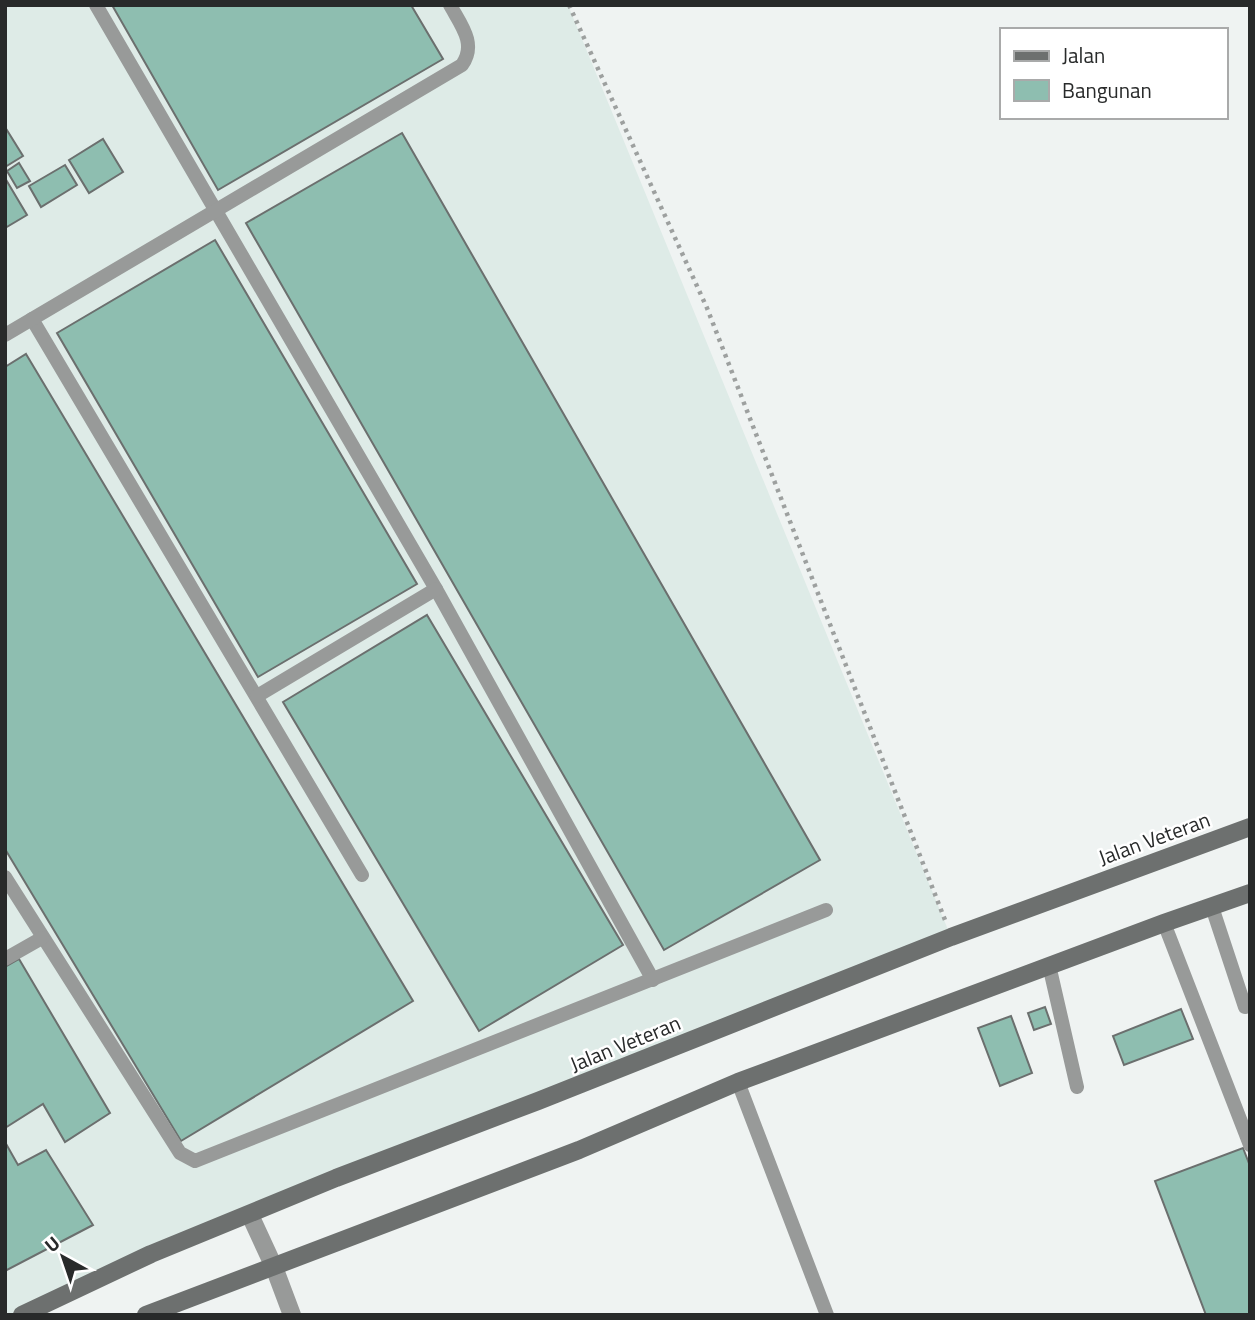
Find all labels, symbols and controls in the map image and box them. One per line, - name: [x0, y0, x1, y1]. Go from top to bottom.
- legend: [1000, 28, 1227, 119]
- text: Jalan: [1062, 39, 1105, 71]
- text: Bangunan: [1062, 74, 1152, 106]
- street label: Jalan Veteran: [1094, 803, 1214, 873]
- street label: Jalan Veteran: [565, 1006, 685, 1080]
- north arrow: [28, 1222, 98, 1292]
- text: U: [38, 1228, 66, 1259]

